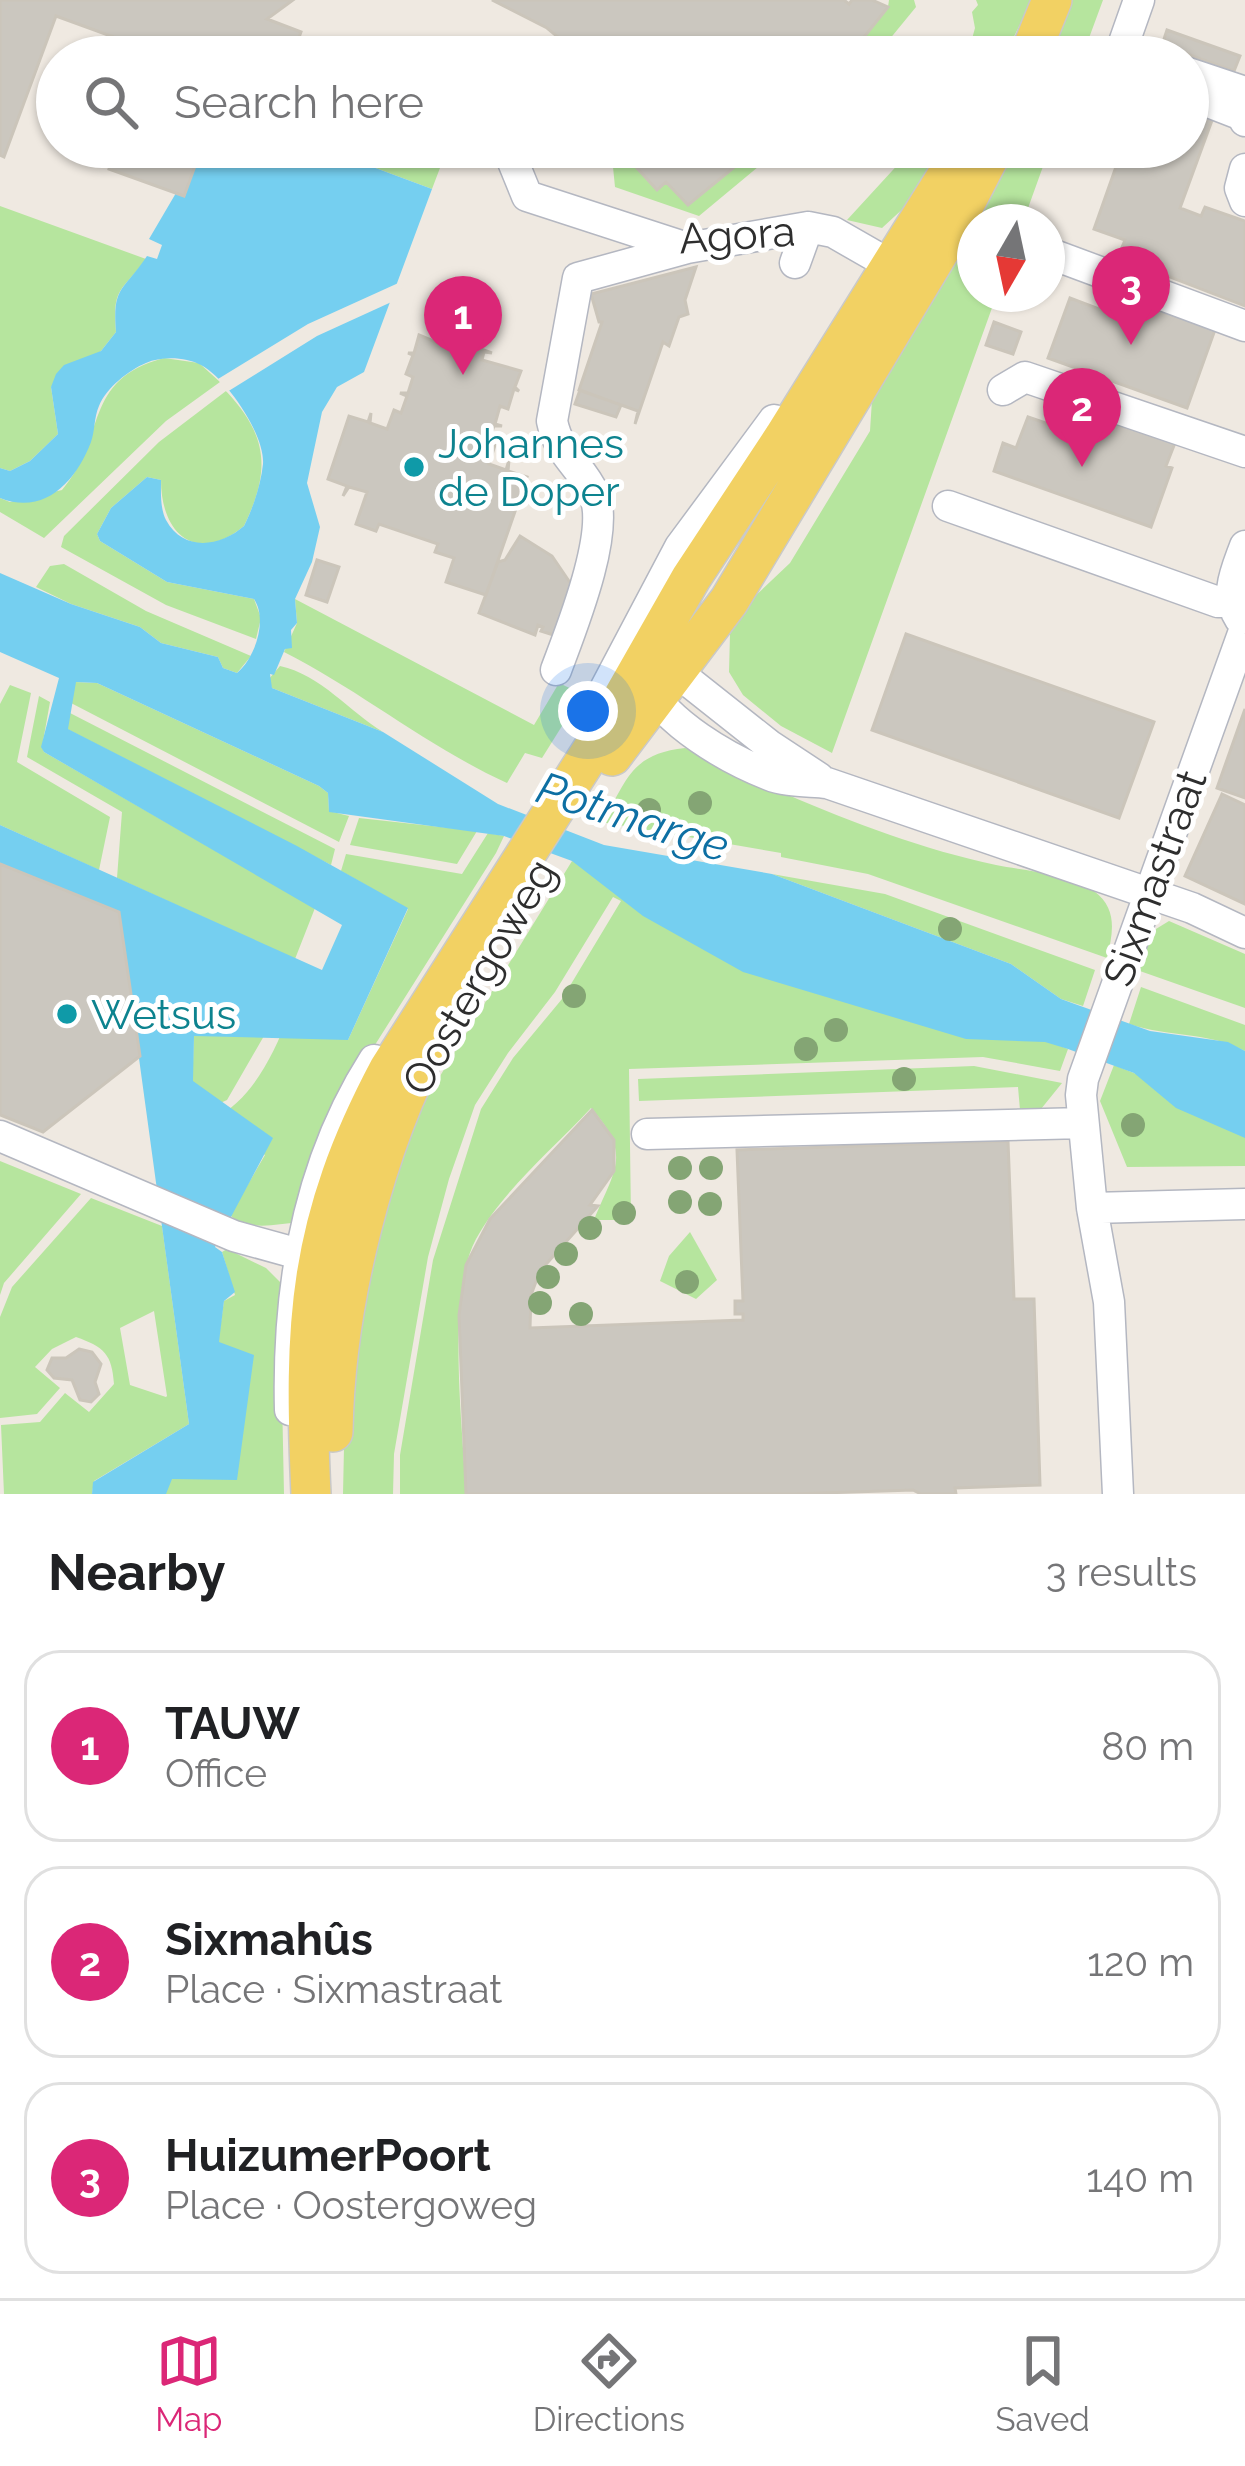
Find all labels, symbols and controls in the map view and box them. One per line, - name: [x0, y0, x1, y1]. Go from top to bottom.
- search box: [36, 36, 1209, 168]
- icon: search: [78, 69, 144, 135]
- text: Search here: [174, 76, 424, 129]
- north arrow: [957, 204, 1065, 312]
- street label: Agora: [677, 207, 797, 263]
- pin: 3: [1092, 246, 1170, 345]
- pin: 1: [424, 276, 502, 375]
- pin: 2: [1043, 368, 1121, 467]
- place label: Johannes de Doper: [438, 419, 624, 516]
- marker: Johannes de Doper: [401, 454, 427, 480]
- your location: [558, 681, 618, 741]
- water label: Potmarge: [530, 761, 736, 873]
- street label: Sixmastraat: [1093, 763, 1217, 993]
- street label: Oostergoweg: [392, 851, 566, 1103]
- place label: Wetsus: [91, 990, 236, 1039]
- marker: Wetsus: [54, 1001, 80, 1027]
- text: Nearby: [48, 1542, 225, 1602]
- text: 3 results: [1046, 1549, 1197, 1595]
- text: TAUW: [165, 1697, 300, 1750]
- text: 1: [80, 1723, 100, 1769]
- text: 80 m: [1101, 1723, 1194, 1769]
- text: Office: [165, 1750, 267, 1796]
- text: Sixmahûs: [165, 1913, 373, 1966]
- text: 2: [79, 1939, 101, 1985]
- text: 120 m: [1087, 1939, 1194, 1985]
- text: Place · Sixmastraat: [165, 1966, 502, 2012]
- text: HuizumerPoort: [165, 2129, 491, 2182]
- text: 3: [79, 2155, 101, 2201]
- text: 140 m: [1086, 2155, 1194, 2201]
- text: Place · Oostergoweg: [165, 2182, 537, 2228]
- tab: Map: [155, 2328, 222, 2439]
- tab: Directions: [533, 2328, 685, 2439]
- tab: Saved: [995, 2328, 1090, 2439]

